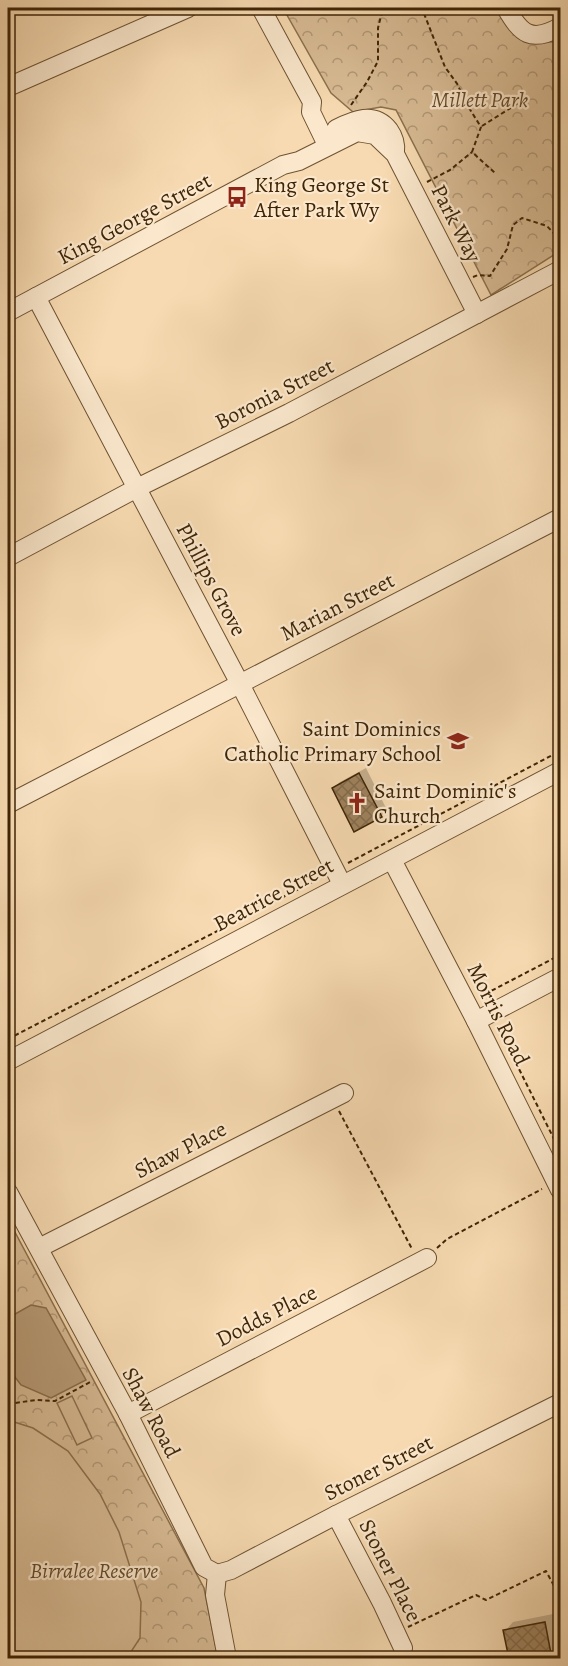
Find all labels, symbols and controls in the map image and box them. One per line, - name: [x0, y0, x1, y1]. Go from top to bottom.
- park label: Millett Park: [432, 85, 529, 115]
- street label: King George Street: [52, 166, 217, 272]
- place label: King George St After Park Wy: [253, 170, 389, 225]
- street label: Park Way: [424, 179, 489, 268]
- bus stop icon: King George St After Park Wy: [225, 185, 249, 209]
- street label: Boronia Street: [210, 351, 339, 437]
- street label: Phillips Grove: [169, 518, 254, 641]
- street label: Marian Street: [275, 565, 400, 648]
- place label: Saint Dominics Catholic Primary School: [224, 714, 441, 769]
- school or university icon: Saint Dominics Catholic Primary School: [446, 729, 470, 753]
- place label: Saint Dominic's Church: [374, 776, 517, 831]
- church icon: Saint Dominic's Church: [345, 791, 369, 815]
- street label: Beatrice Street: [208, 851, 339, 939]
- street label: Morris Road: [459, 958, 537, 1071]
- street label: Shaw Place: [129, 1114, 232, 1186]
- street label: Dodds Place: [211, 1278, 322, 1354]
- street label: Shaw Road: [115, 1362, 188, 1463]
- street label: Stoner Street: [319, 1428, 438, 1508]
- street label: Stoner Place: [352, 1514, 429, 1627]
- park label: Birralee Reserve: [30, 1556, 158, 1586]

